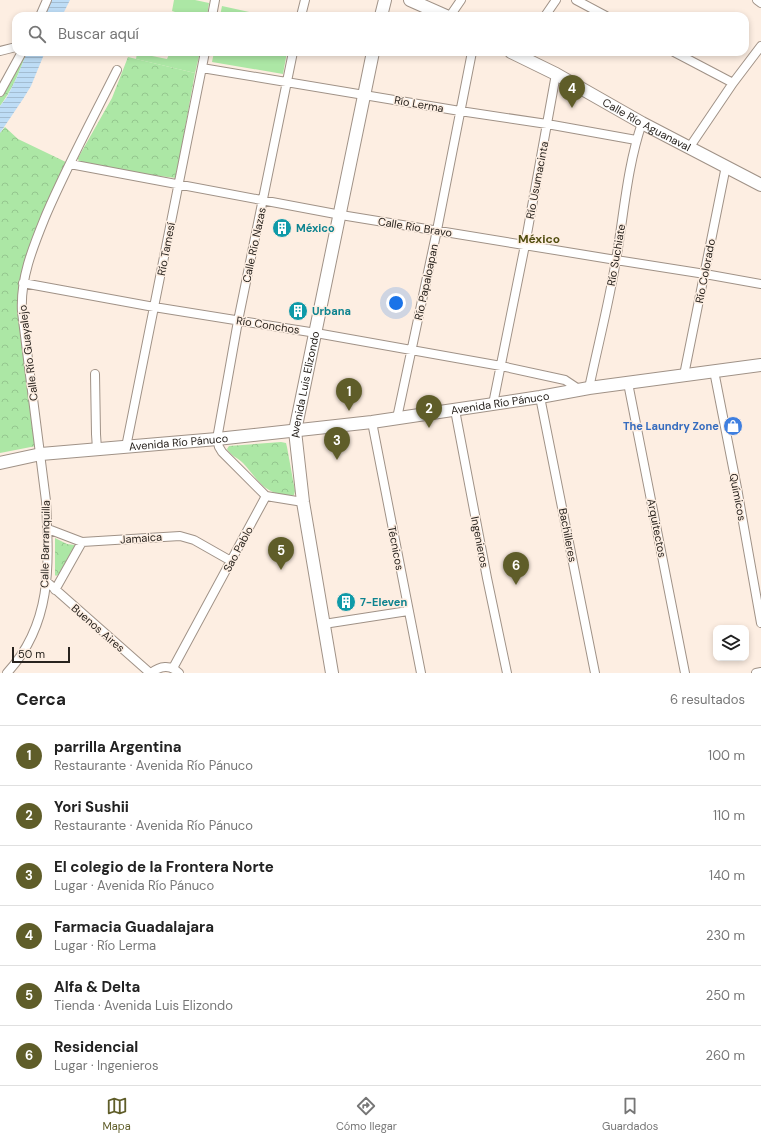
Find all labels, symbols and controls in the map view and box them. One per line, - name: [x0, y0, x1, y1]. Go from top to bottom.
- search box: [12, 12, 749, 56]
- icon: search: [26, 23, 48, 45]
- text: Buscar aquí: [58, 24, 139, 44]
- pin: 4: [559, 75, 585, 108]
- street label: Río Lerma: [393, 93, 445, 115]
- street label: Calle Río Aguanaval: [600, 95, 693, 154]
- street label: Río Usumacinta: [523, 140, 551, 220]
- street label: Calle Río Nazas: [239, 206, 269, 284]
- street label: Calle Río Bravo: [377, 214, 453, 240]
- building icon: México: [271, 217, 293, 239]
- street label: Río Tamesí: [154, 221, 178, 277]
- place label: México: [296, 221, 335, 235]
- street label: Río Suchiate: [604, 223, 628, 287]
- district label: México: [518, 231, 560, 247]
- street label: Río Colorado: [692, 238, 718, 304]
- street label: Río Papaloapan: [411, 243, 441, 321]
- your location: [386, 293, 406, 313]
- building icon: Urbana: [287, 300, 309, 322]
- street label: Calle Río Guayalejo: [15, 304, 41, 402]
- place label: Urbana: [312, 304, 351, 318]
- street label: Río Conchos: [235, 313, 301, 337]
- street label: Avenida Luis Elizondo: [288, 330, 322, 439]
- pin: 1: [336, 378, 362, 411]
- street label: Avenida Río Pánuco: [450, 388, 550, 417]
- pin: 2: [416, 395, 442, 428]
- shop icon: The Laundry Zone: [722, 415, 744, 437]
- place label: The Laundry Zone: [623, 419, 719, 433]
- pin: 3: [324, 427, 350, 460]
- street label: Avenida Río Pánuco: [128, 431, 229, 453]
- street label: Químicos: [727, 472, 749, 522]
- street label: Arquitectos: [644, 497, 670, 559]
- street label: Calle Barranquilla: [37, 500, 53, 588]
- street label: Bachilleres: [556, 507, 580, 563]
- street label: Ingenieros: [468, 515, 492, 569]
- street label: Sao Pablo: [220, 524, 256, 574]
- street label: Técnicos: [385, 525, 407, 571]
- street label: Jamaica: [119, 530, 163, 546]
- pin: 5: [268, 537, 294, 570]
- pin: 6: [503, 552, 529, 585]
- building icon: 7-Eleven: [335, 591, 357, 613]
- place label: 7-Eleven: [360, 595, 407, 609]
- street label: Buenos Aires: [68, 601, 128, 655]
- map controls: [713, 625, 749, 661]
- button: layers: [713, 625, 749, 661]
- scale bar: [12, 645, 70, 664]
- text: 50 m: [18, 647, 45, 661]
- text: Cerca: [16, 688, 66, 710]
- text: 6 resultados: [670, 691, 745, 708]
- text: parrilla Argentina: [54, 737, 182, 757]
- text: 1: [27, 747, 31, 764]
- text: 100 m: [708, 747, 745, 764]
- text: Restaurante · Avenida Río Pánuco: [54, 757, 253, 774]
- text: Yori Sushii: [54, 797, 129, 817]
- text: 2: [25, 807, 33, 824]
- text: 110 m: [713, 807, 745, 824]
- text: Restaurante · Avenida Río Pánuco: [54, 817, 253, 834]
- text: El colegio de la Frontera Norte: [54, 857, 274, 877]
- text: 3: [25, 867, 33, 884]
- text: 140 m: [709, 867, 745, 884]
- text: Lugar · Avenida Río Pánuco: [54, 877, 214, 894]
- text: Farmacia Guadalajara: [54, 917, 214, 937]
- text: 4: [25, 927, 33, 944]
- text: 230 m: [706, 927, 745, 944]
- text: Lugar · Río Lerma: [54, 937, 156, 954]
- text: Alfa & Delta: [54, 977, 140, 997]
- text: 5: [25, 987, 33, 1004]
- text: 250 m: [706, 987, 745, 1004]
- text: Tienda · Avenida Luis Elizondo: [54, 997, 233, 1014]
- text: Residencial: [54, 1037, 138, 1057]
- text: 6: [25, 1047, 33, 1064]
- text: 260 m: [705, 1047, 745, 1064]
- text: Lugar · Ingenieros: [54, 1057, 159, 1074]
- tab: Mapa: [103, 1095, 131, 1133]
- tab: Cómo llegar: [336, 1095, 397, 1133]
- tab: Guardados: [602, 1095, 658, 1133]

